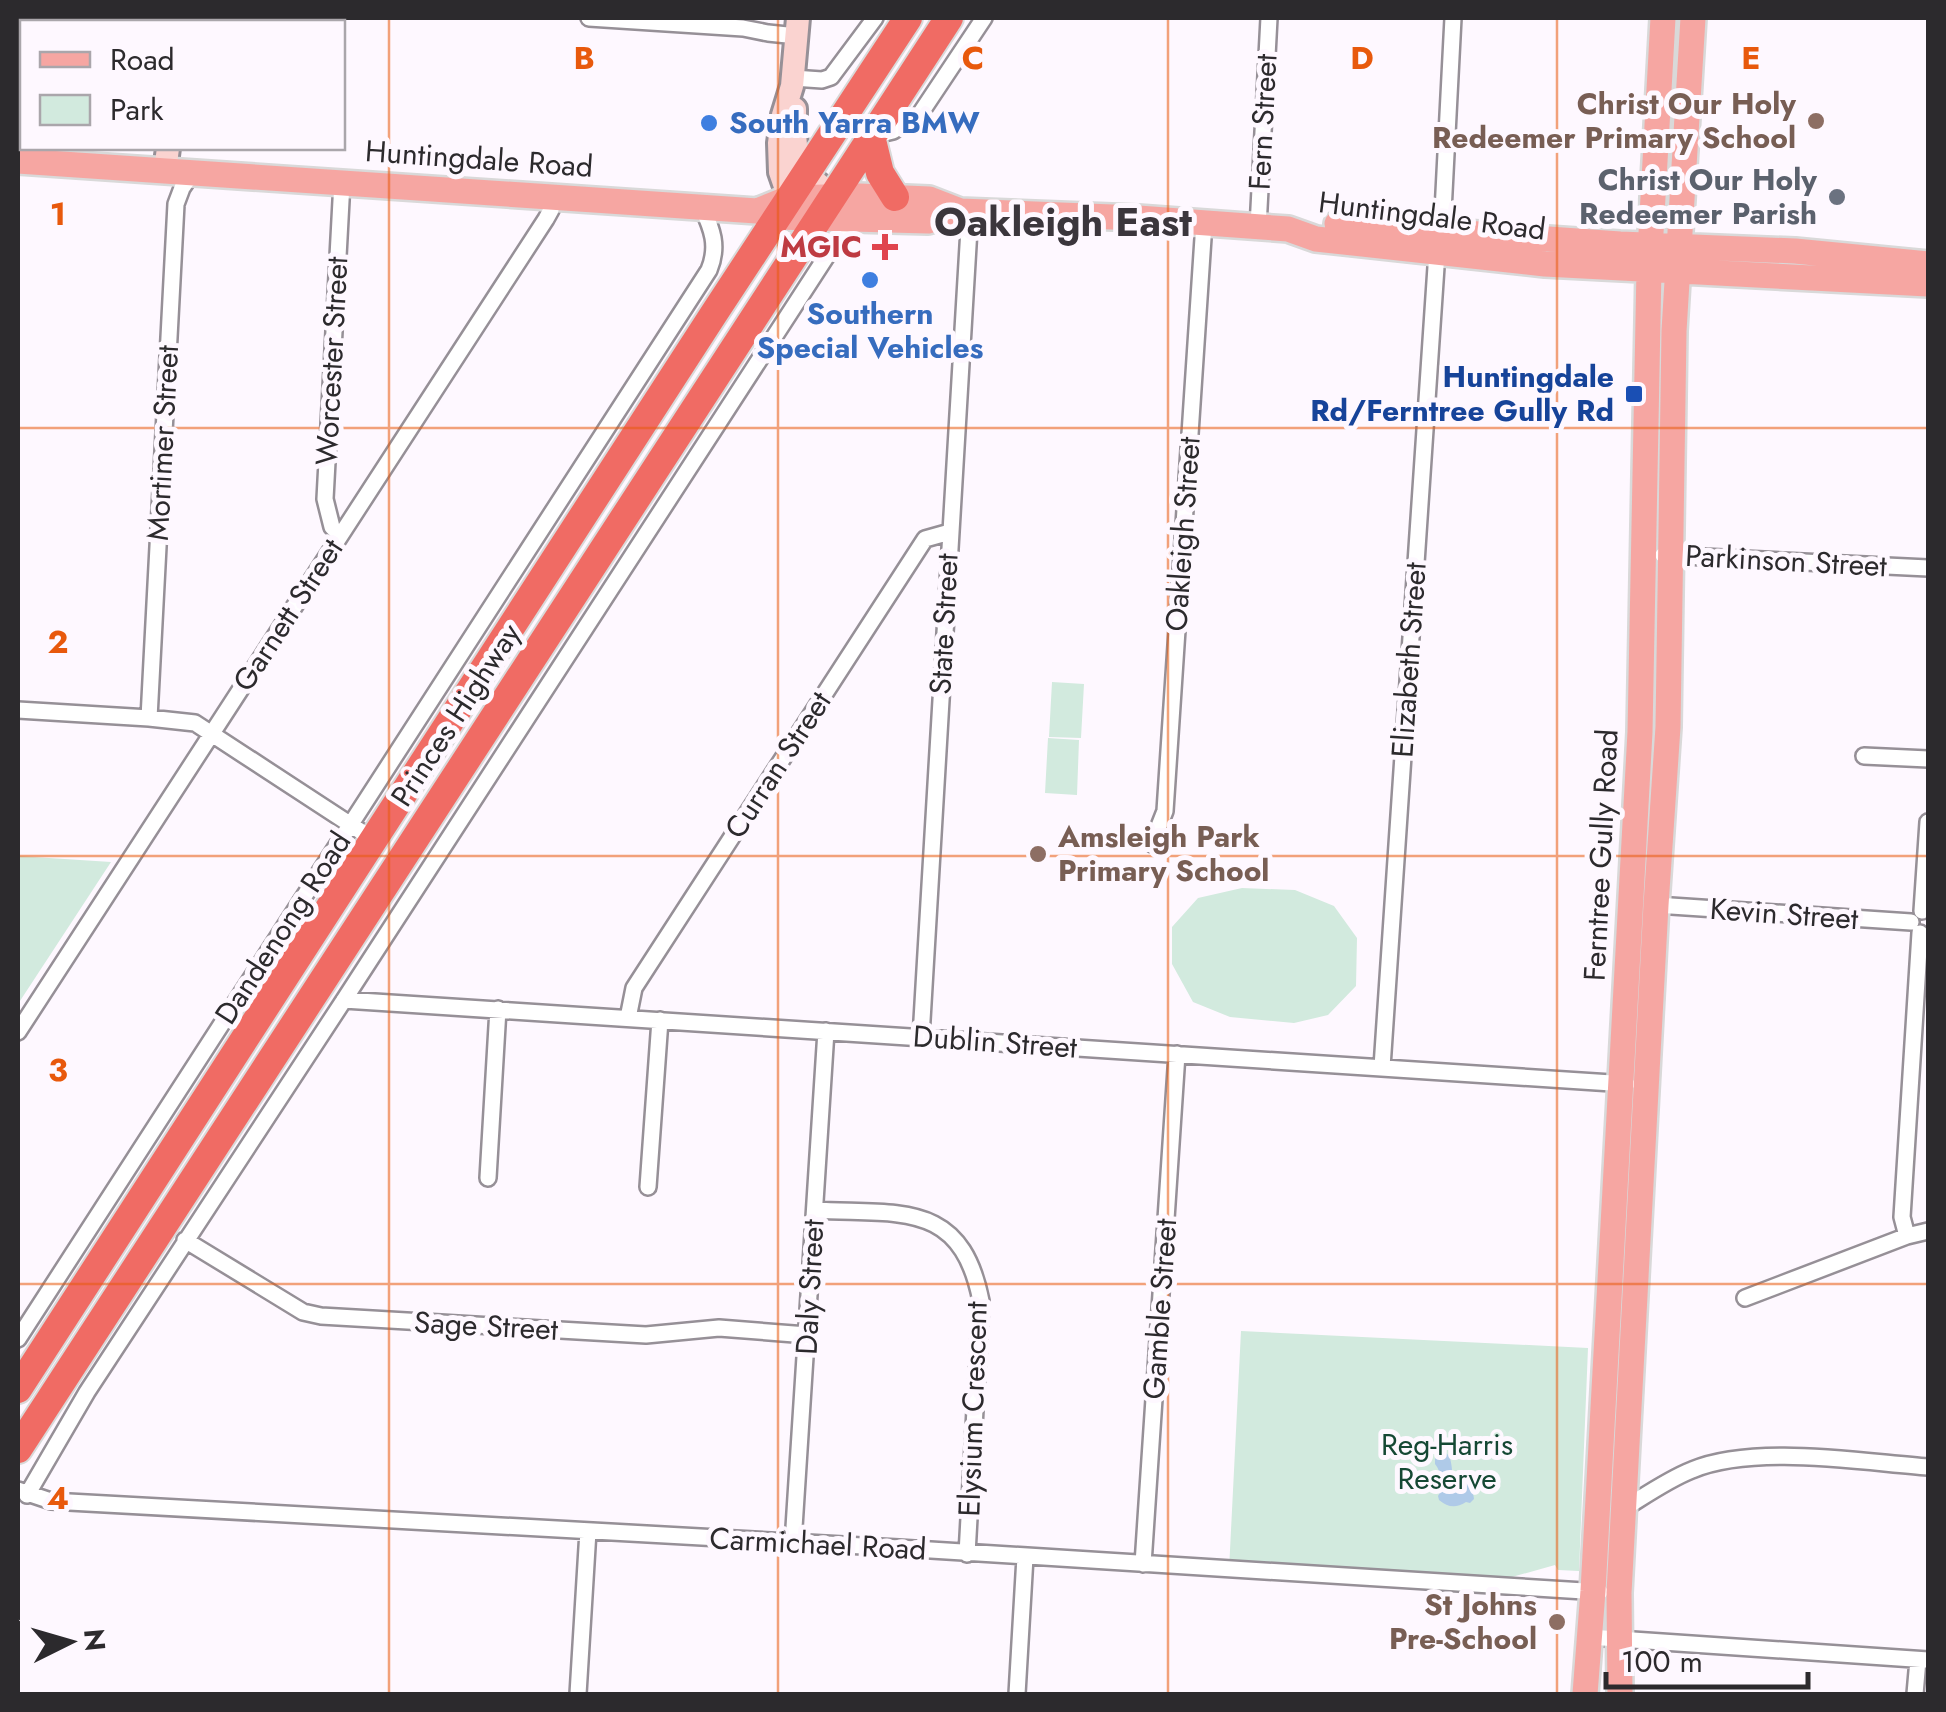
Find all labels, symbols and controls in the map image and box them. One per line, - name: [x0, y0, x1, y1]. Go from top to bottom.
- legend: [20, 20, 345, 150]
- text: B: [573, 35, 595, 81]
- text: C: [962, 35, 984, 81]
- text: D: [1350, 35, 1374, 81]
- text: E: [1741, 35, 1761, 81]
- text: Road: [110, 38, 175, 81]
- street label: Fern Street: [1237, 52, 1288, 191]
- place label: Christ Our Holy Redeemer Primary School: [1432, 82, 1796, 159]
- text: Park: [110, 88, 164, 131]
- place label: South Yarra BMW: [729, 101, 980, 144]
- marker: Christ Our Holy Redeemer Primary School: [1805, 110, 1827, 132]
- marker: South Yarra BMW: [698, 112, 720, 134]
- street label: Huntingdale Road: [364, 129, 594, 188]
- place label: Christ Our Holy Redeemer Parish: [1579, 158, 1817, 235]
- street label: Huntingdale Road: [1316, 180, 1548, 251]
- marker: Christ Our Holy Redeemer Parish: [1826, 186, 1848, 208]
- text: 1: [50, 191, 66, 237]
- district label: Oakleigh East: [934, 193, 1192, 251]
- place label: MGIC: [780, 225, 862, 268]
- marker: MGIC: [872, 234, 898, 260]
- street label: Worcester Street: [305, 255, 358, 466]
- marker: Southern Special Vehicles: [859, 269, 881, 291]
- place label: Southern Special Vehicles: [757, 292, 983, 369]
- street label: Mortimer Street: [136, 343, 189, 542]
- place label: Huntingdale Rd/Ferntree Gully Rd: [1310, 355, 1614, 432]
- marker: Huntingdale Rd/Ferntree Gully Rd: [1623, 383, 1645, 405]
- street label: Oakleigh Street: [1154, 434, 1211, 633]
- street label: Garnett Street: [222, 529, 353, 699]
- street label: Parkinson Street: [1684, 534, 1889, 587]
- street label: State Street: [918, 552, 969, 696]
- street label: Elizabeth Street: [1380, 560, 1437, 759]
- street label: Princes Highway: [380, 614, 531, 815]
- text: 2: [48, 619, 69, 665]
- street label: Curran Street: [714, 682, 842, 847]
- street label: Ferntree Gully Road: [1572, 728, 1629, 982]
- place label: Amsleigh Park Primary School: [1057, 815, 1269, 892]
- street label: Dandenong Road: [204, 823, 361, 1032]
- marker: Amsleigh Park Primary School: [1027, 843, 1049, 865]
- street label: Kevin Street: [1709, 887, 1860, 940]
- street label: Dublin Street: [912, 1014, 1079, 1069]
- text: 3: [48, 1047, 68, 1093]
- street label: Gamble Street: [1132, 1216, 1187, 1401]
- street label: Daly Street: [784, 1217, 835, 1356]
- street label: Sage Street: [413, 1300, 560, 1351]
- street label: Elysium Crescent: [947, 1300, 998, 1517]
- park label: Reg-Harris Reserve: [1381, 1423, 1513, 1500]
- text: 4: [47, 1475, 69, 1521]
- street label: Carmichael Road: [709, 1516, 928, 1571]
- place label: St Johns Pre-School: [1389, 1583, 1537, 1660]
- north arrow: [20, 1592, 120, 1692]
- marker: St Johns Pre-School: [1546, 1611, 1568, 1633]
- text: N: [73, 1627, 116, 1653]
- scale bar: [1606, 1627, 1808, 1689]
- text: 100 m: [1621, 1640, 1703, 1683]

